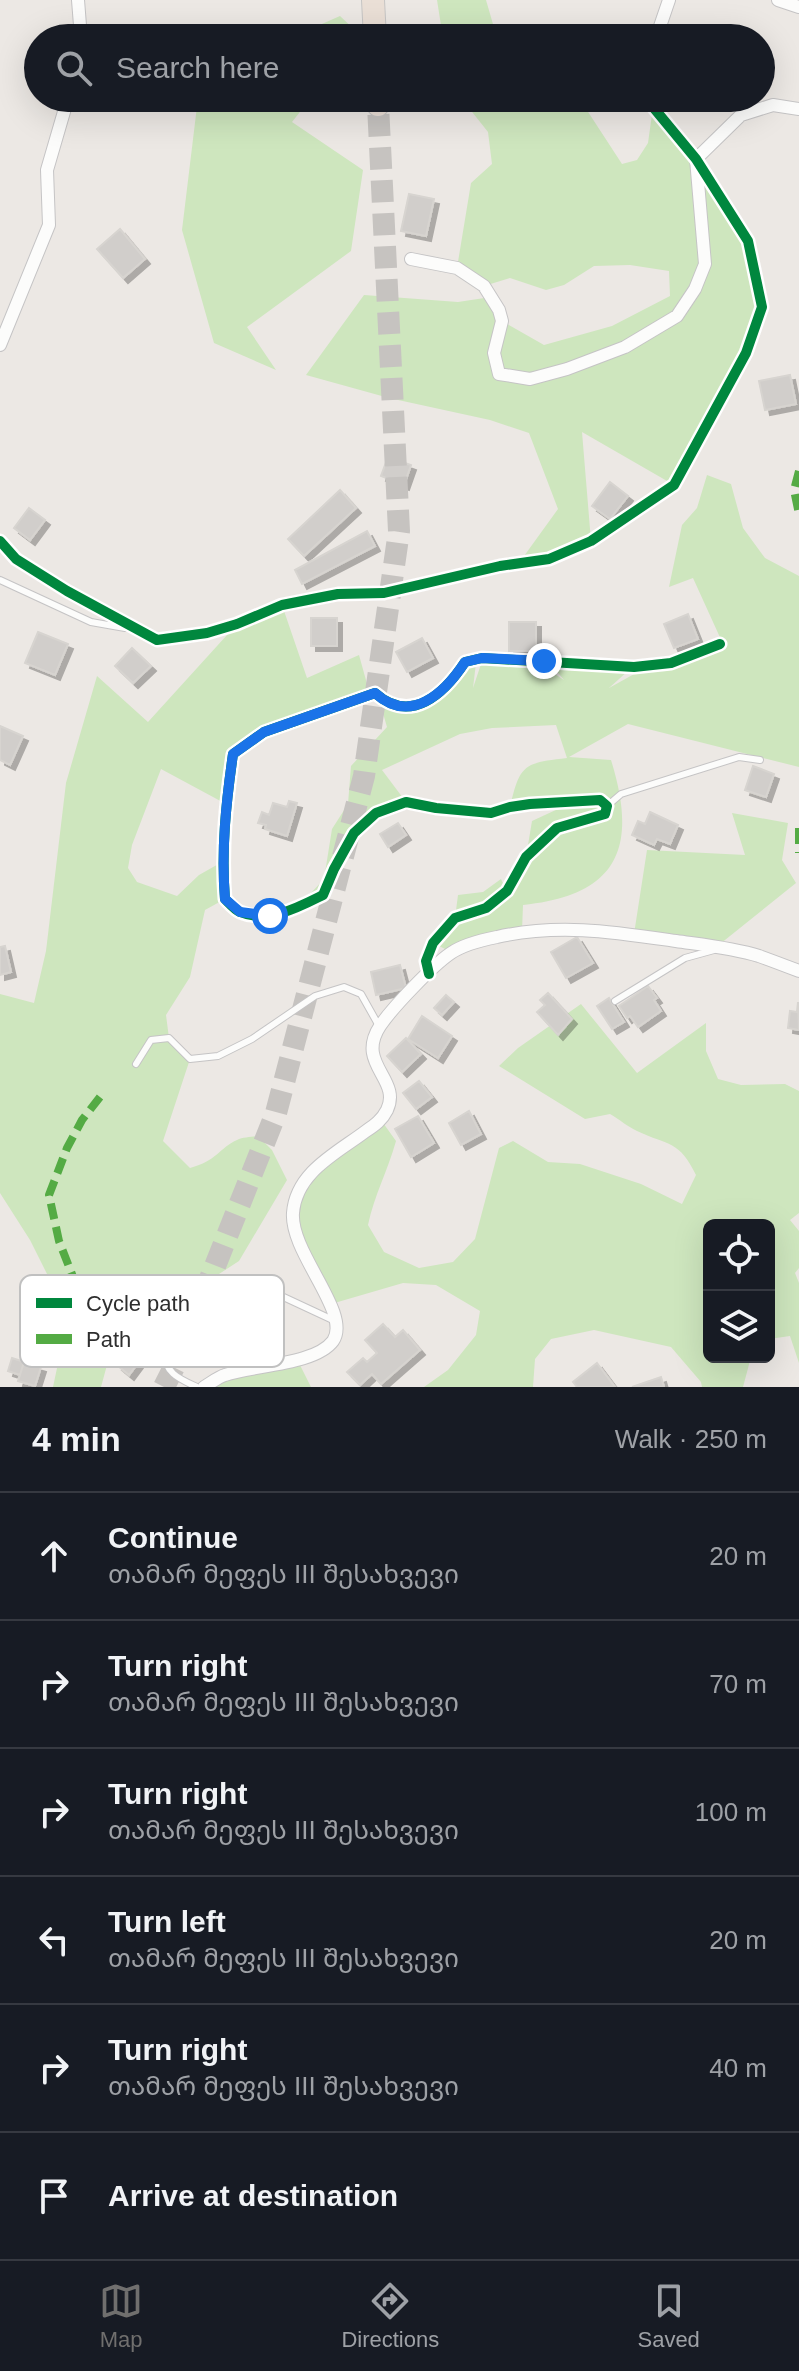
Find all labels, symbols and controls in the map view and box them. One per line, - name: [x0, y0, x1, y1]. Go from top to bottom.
- search box: [24, 24, 775, 112]
- icon: search: [52, 46, 96, 90]
- text: Search here: [116, 51, 279, 84]
- route end: [526, 643, 562, 679]
- route start: [252, 898, 288, 934]
- map controls: [703, 1219, 775, 1363]
- button: locate: [703, 1219, 775, 1291]
- legend: [20, 1275, 284, 1367]
- text: Cycle path: [86, 1291, 190, 1316]
- button: layers: [703, 1291, 775, 1363]
- text: Path: [86, 1327, 131, 1352]
- text: 4 min: [32, 1420, 121, 1458]
- text: Walk · 250 m: [615, 1424, 767, 1454]
- text: Continue: [108, 1521, 238, 1554]
- icon: ahead: [32, 1534, 76, 1578]
- text: 20 m: [709, 1541, 767, 1571]
- text: თამარ მეფეს III შესახვევი: [108, 1559, 459, 1589]
- text: Turn right: [108, 1649, 247, 1682]
- icon: right: [32, 1662, 76, 1706]
- text: 70 m: [709, 1669, 767, 1699]
- text: თამარ მეფეს III შესახვევი: [108, 1687, 459, 1717]
- text: Turn right: [108, 1777, 247, 1810]
- icon: right: [32, 1790, 76, 1834]
- text: 100 m: [695, 1797, 767, 1827]
- text: თამარ მეფეს III შესახვევი: [108, 1815, 459, 1845]
- text: Turn left: [108, 1905, 226, 1938]
- icon: left: [32, 1918, 76, 1962]
- text: 20 m: [709, 1925, 767, 1955]
- text: თამარ მეფეს III შესახვევი: [108, 1943, 459, 1973]
- text: Turn right: [108, 2033, 247, 2066]
- icon: right: [32, 2046, 76, 2090]
- text: 40 m: [709, 2053, 767, 2083]
- text: თამარ მეფეს III შესახვევი: [108, 2071, 459, 2101]
- icon: arrive: [32, 2174, 76, 2218]
- text: Arrive at destination: [108, 2179, 398, 2212]
- tab: Map: [99, 2279, 143, 2353]
- tab: Directions: [341, 2279, 439, 2353]
- tab: Saved: [637, 2279, 700, 2353]

